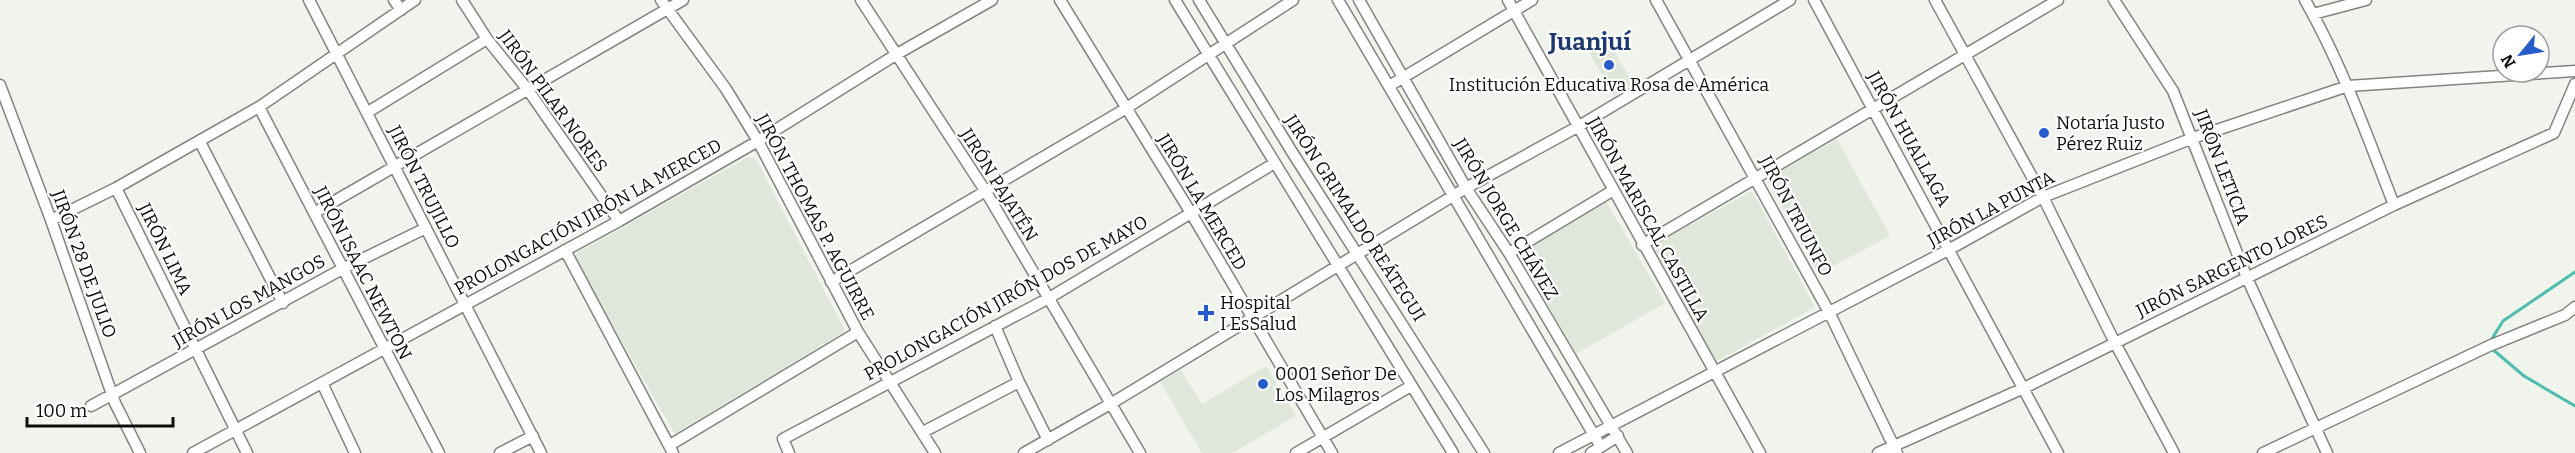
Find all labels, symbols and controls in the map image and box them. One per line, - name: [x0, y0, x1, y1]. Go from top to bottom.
- north arrow: [2491, 24, 2551, 84]
- street label: JIRÓN PILAR NORES: [493, 25, 612, 176]
- district label: Juanjuí: [1547, 28, 1631, 56]
- text: N: [2497, 51, 2520, 71]
- marker: Institución Educativa Rosa de América: [1602, 58, 1616, 72]
- street label: JIRÓN HUALLAGA: [1862, 66, 1955, 211]
- place label: Institución Educativa Rosa de América: [1449, 74, 1769, 96]
- street label: JIRÓN LETICIA: [2190, 105, 2254, 228]
- street label: JIRÓN THOMAS P. AGUIRRE: [751, 109, 879, 324]
- street label: JIRÓN GRIMALDO REÁTEGUI: [1279, 110, 1430, 325]
- street label: JIRÓN MARISCAL CASTILLA: [1582, 112, 1714, 325]
- place label: Notaría Justo Pérez Ruiz: [2056, 112, 2165, 155]
- street label: JIRÓN TRUJILLO: [383, 121, 464, 252]
- street label: JIRÓN PAJATÉN: [955, 123, 1043, 246]
- marker: Notaría Justo Pérez Ruiz: [2037, 126, 2051, 140]
- street label: JIRÓN LA MERCED: [1152, 129, 1251, 274]
- street label: JIRÓN JORGE CHÁVEZ: [1448, 133, 1563, 304]
- street label: PROLONGACIÓN JIRÓN LA MERCED: [450, 134, 726, 300]
- street label: JIRÓN TRIUNFO: [1754, 151, 1837, 280]
- street label: JIRÓN LA PUNTA: [1923, 166, 2058, 252]
- street label: JIRÓN ISAAC NEWTON: [309, 182, 416, 364]
- street label: JIRÓN 28 DE JULIO: [47, 186, 121, 341]
- street label: JIRÓN LIMA: [133, 199, 197, 299]
- street label: JIRÓN SARGENTO LORES: [2132, 210, 2332, 323]
- street label: PROLONGACIÓN JIRÓN DOS DE MAYO: [860, 211, 1152, 385]
- street label: JIRÓN LOS MANGOS: [168, 250, 329, 353]
- place label: Hospital I EsSalud: [1220, 292, 1297, 335]
- marker: Hospital I EsSalud: [1197, 304, 1215, 322]
- place label: 0001 Señor De Los Milagros: [1275, 363, 1397, 406]
- marker: 0001 Señor De Los Milagros: [1256, 377, 1270, 391]
- scale bar: [27, 390, 172, 428]
- text: 100 m: [36, 400, 87, 422]

